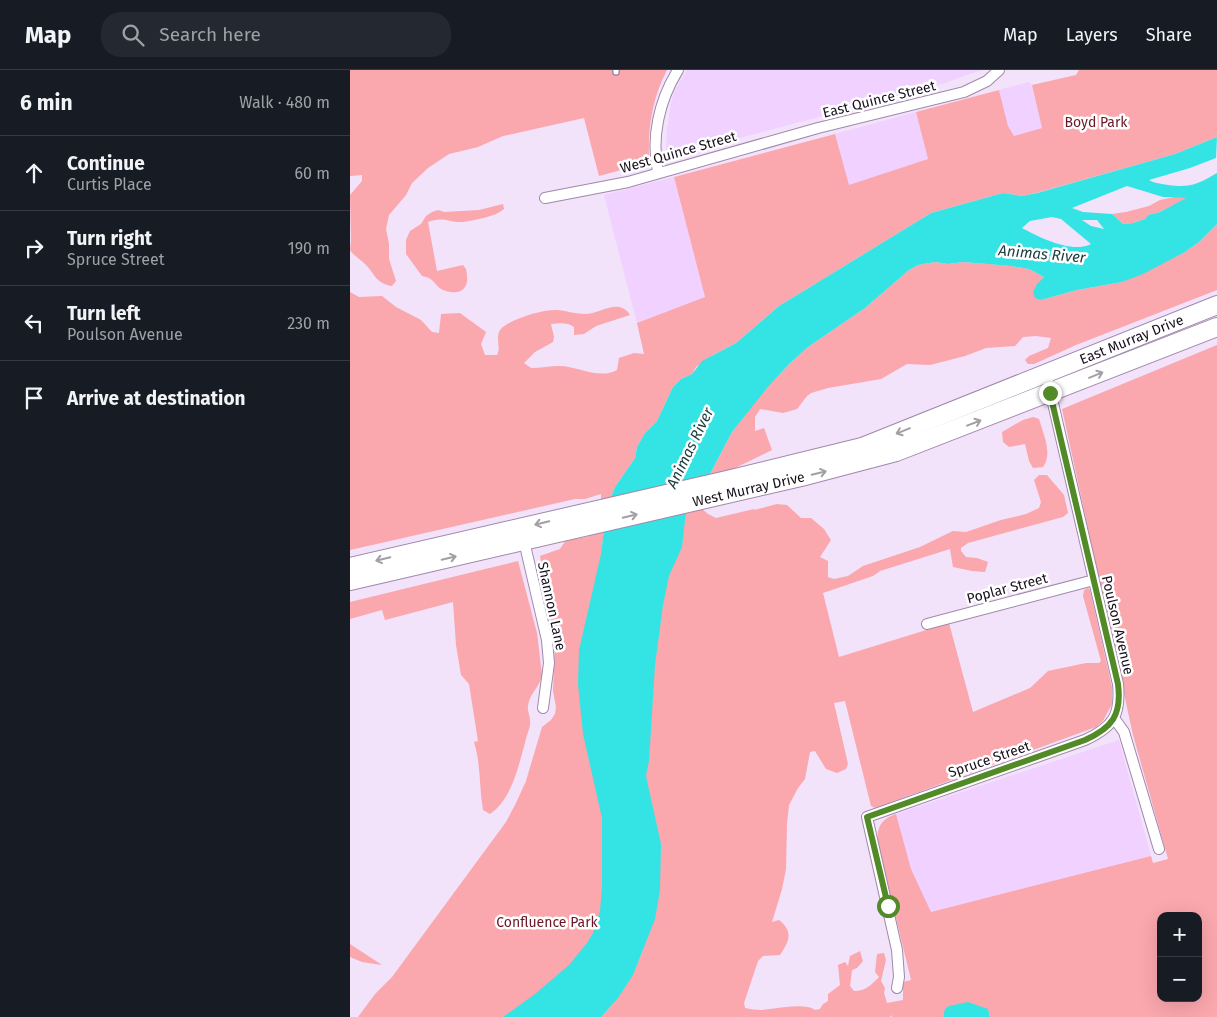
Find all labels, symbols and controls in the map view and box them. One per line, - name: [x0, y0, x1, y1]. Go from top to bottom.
- search box: [101, 12, 451, 57]
- text: Map: [25, 21, 71, 49]
- icon: search: [119, 21, 147, 49]
- text: Search here: [159, 23, 261, 46]
- text: Map: [1003, 24, 1038, 46]
- text: Layers: [1066, 24, 1118, 46]
- text: Share: [1146, 24, 1192, 46]
- street label: East Quince Street: [821, 77, 938, 122]
- text: 6 min: [20, 90, 73, 116]
- text: Walk · 480 m: [239, 93, 330, 112]
- park label: Boyd Park: [1064, 114, 1128, 131]
- street label: West Quince Street: [618, 128, 739, 177]
- text: Continue: [67, 152, 145, 175]
- icon: ahead: [20, 159, 48, 187]
- text: 60 m: [295, 164, 330, 183]
- text: Curtis Place: [67, 175, 152, 194]
- text: Turn right: [67, 227, 152, 250]
- icon: right: [20, 234, 48, 262]
- text: 190 m: [288, 239, 330, 258]
- water label: Animas River: [997, 241, 1088, 267]
- text: Spruce Street: [67, 250, 164, 269]
- text: Turn left: [67, 302, 141, 325]
- icon: left: [20, 309, 48, 337]
- street label: East Murray Drive: [1077, 311, 1186, 368]
- text: 230 m: [287, 314, 330, 333]
- text: Poulson Avenue: [67, 325, 183, 344]
- one-way arrow: [1088, 370, 1103, 379]
- route end: [1039, 382, 1062, 405]
- icon: arrive: [20, 384, 48, 412]
- text: Arrive at destination: [67, 387, 246, 410]
- water label: Animas River: [662, 404, 718, 492]
- one-way arrow: [966, 417, 981, 427]
- one-way arrow: [896, 427, 911, 437]
- street label: West Murray Drive: [691, 468, 806, 511]
- one-way arrow: [811, 468, 827, 477]
- one-way arrow: [621, 511, 637, 520]
- one-way arrow: [534, 519, 550, 528]
- one-way arrow: [440, 553, 456, 562]
- one-way arrow: [376, 555, 392, 564]
- street label: Shannon Lane: [534, 560, 569, 652]
- street label: Poplar Street: [965, 569, 1050, 607]
- street label: Poulson Avenue: [1098, 574, 1137, 676]
- street label: Spruce Street: [946, 737, 1033, 781]
- route start: [877, 895, 900, 918]
- map controls: [1157, 912, 1202, 1002]
- button: +: [1157, 912, 1202, 957]
- park label: Confluence Park: [496, 914, 599, 931]
- button: −: [1157, 957, 1202, 1002]

